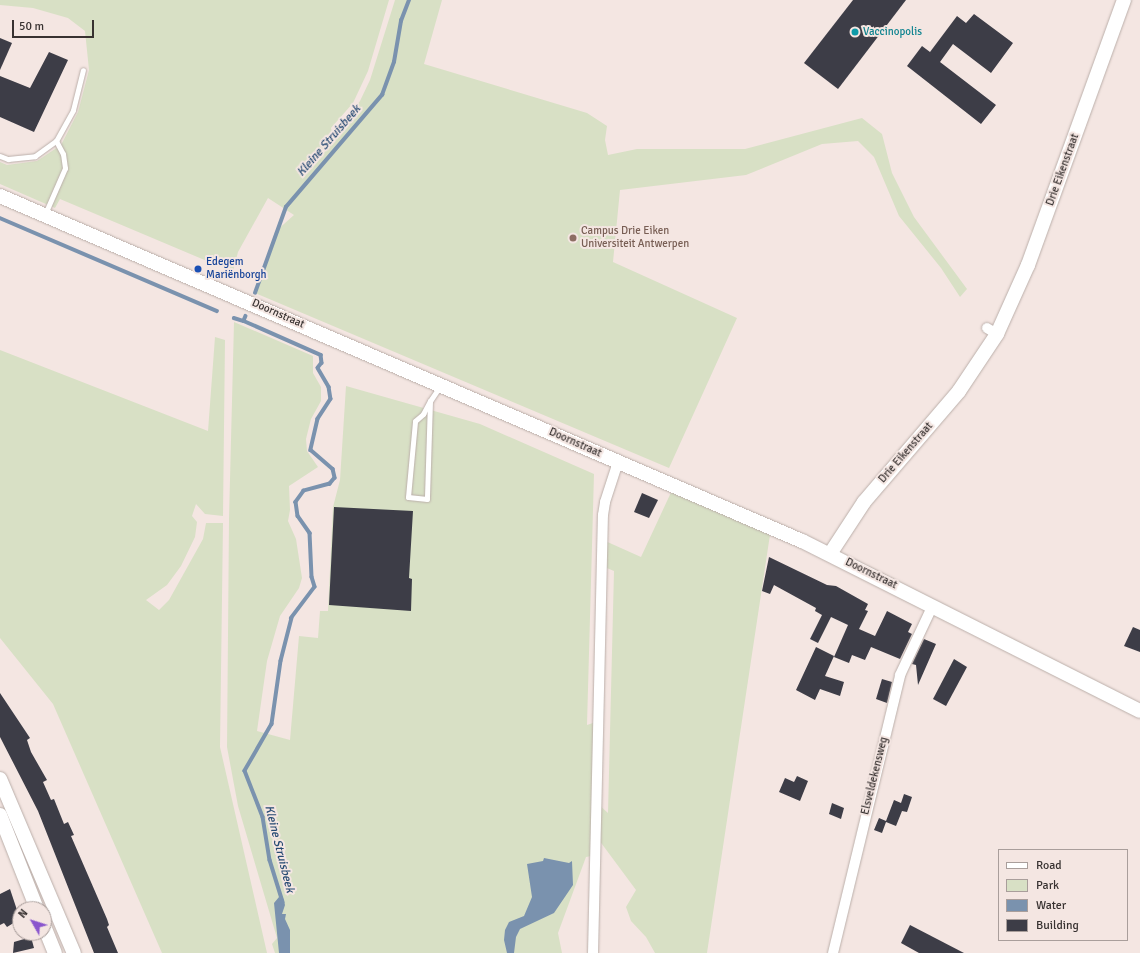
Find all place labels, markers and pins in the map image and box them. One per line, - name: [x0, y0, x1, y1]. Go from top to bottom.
- place label: Vaccinopolis: [863, 25, 922, 39]
- marker: Vaccinopolis: [850, 27, 860, 37]
- place label: Campus Drie Eiken Universiteit Antwerpen: [581, 225, 689, 251]
- marker: Campus Drie Eiken Universiteit Antwerpen: [568, 233, 578, 243]
- place label: Edegem Mariënborgh: [206, 256, 266, 282]
- marker: Edegem Mariënborgh: [193, 264, 203, 274]

